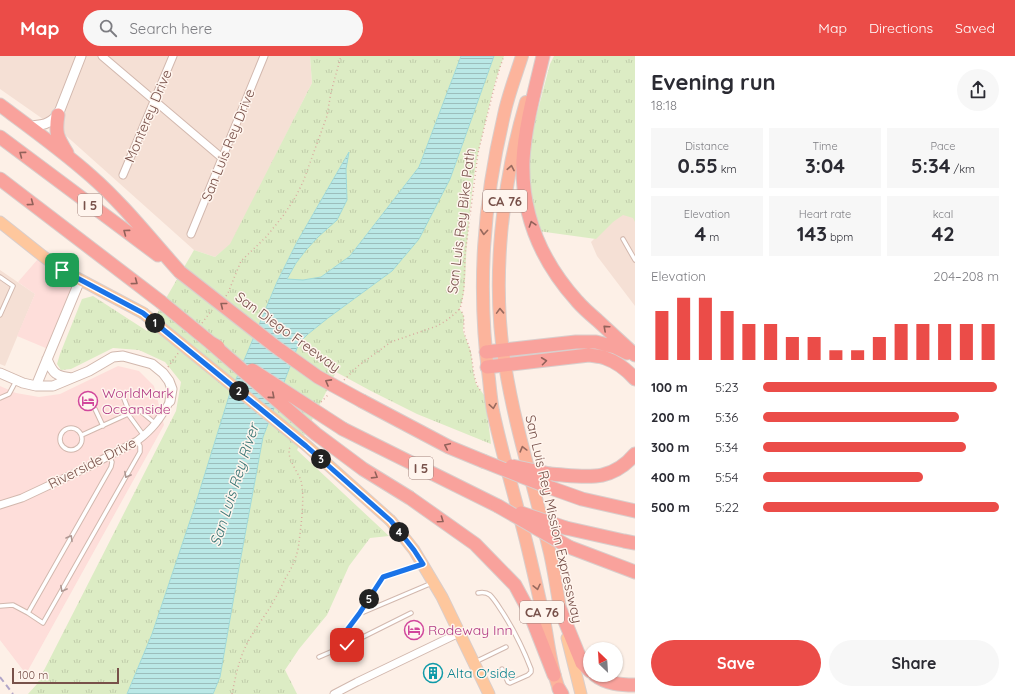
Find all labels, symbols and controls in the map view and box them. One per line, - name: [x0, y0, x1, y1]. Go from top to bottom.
- search box: [83, 10, 363, 46]
- text: Map: [20, 16, 59, 40]
- icon: search: [97, 17, 119, 39]
- text: Search here: [129, 19, 212, 38]
- text: Map: [818, 19, 847, 37]
- text: Directions: [869, 19, 933, 37]
- text: Saved: [955, 19, 995, 37]
- street label: Monterey Drive: [120, 67, 176, 165]
- text: Evening run: [651, 68, 776, 96]
- button: share: [957, 69, 999, 111]
- street label: San Luis Rey Drive: [197, 86, 259, 204]
- text: 18:18: [651, 97, 677, 113]
- text: Distance: [685, 139, 729, 153]
- text: Time: [812, 139, 838, 153]
- text: Pace: [930, 139, 956, 153]
- street label: San Luis Rey Bike Path: [443, 147, 479, 295]
- one-way arrow: [20, 152, 27, 159]
- text: 0.55: [677, 153, 718, 178]
- text: 3:04: [805, 153, 845, 178]
- text: 5:34: [911, 153, 950, 178]
- text: km: [718, 162, 737, 176]
- text: /km: [950, 162, 975, 176]
- one-way arrow: [506, 165, 514, 171]
- road number: CA 76: [483, 190, 527, 212]
- road number: I 5: [78, 194, 102, 216]
- one-way arrow: [27, 198, 34, 206]
- text: Elevation: [684, 207, 730, 221]
- text: Heart rate: [799, 207, 851, 221]
- text: kcal: [933, 207, 953, 221]
- one-way arrow: [528, 221, 536, 228]
- text: 4: [695, 221, 706, 246]
- text: 143: [797, 221, 827, 246]
- text: 42: [931, 221, 955, 246]
- one-way arrow: [480, 229, 489, 235]
- one-way arrow: [124, 230, 131, 237]
- text: m: [706, 230, 719, 244]
- text: bpm: [827, 230, 853, 244]
- pin: [45, 253, 79, 287]
- icon: arrive: [51, 259, 73, 281]
- text: Elevation: [651, 268, 706, 284]
- text: 204–208 m: [933, 268, 999, 284]
- one-way arrow: [130, 277, 137, 284]
- street label: San Diego Freeway: [232, 288, 344, 376]
- one-way arrow: [221, 303, 228, 310]
- one-way arrow: [496, 308, 504, 314]
- pin: 1: [145, 313, 165, 333]
- text: 1: [153, 316, 157, 330]
- one-way arrow: [603, 326, 611, 333]
- one-way arrow: [541, 356, 547, 365]
- text: 100 m: [651, 379, 688, 395]
- text: 5:23: [715, 379, 739, 395]
- one-way arrow: [325, 380, 332, 387]
- pin: 2: [229, 381, 249, 401]
- place label: WorldMark Oceanside: [102, 384, 174, 418]
- text: 2: [236, 384, 242, 398]
- hotel icon: WorldMark Oceanside: [77, 390, 99, 412]
- one-way arrow: [268, 392, 275, 399]
- one-way arrow: [488, 403, 497, 409]
- text: 200 m: [651, 409, 690, 425]
- text: 5:36: [715, 409, 738, 425]
- street label: San Luis Rey Mission Expressway: [521, 413, 587, 625]
- water label: San Luis Rey River: [205, 419, 263, 549]
- street label: Riverside Drive: [45, 433, 139, 493]
- text: 300 m: [651, 439, 690, 455]
- text: 5:34: [715, 439, 738, 455]
- one-way arrow: [444, 443, 451, 451]
- one-way arrow: [519, 445, 527, 452]
- pin: 3: [311, 449, 331, 469]
- text: 3: [318, 452, 324, 466]
- road number: I 5: [409, 457, 433, 479]
- text: 400 m: [651, 469, 690, 485]
- text: 5:54: [715, 469, 738, 485]
- one-way arrow: [124, 471, 131, 478]
- one-way arrow: [371, 471, 378, 479]
- text: 500 m: [651, 499, 690, 515]
- text: 5:22: [715, 499, 739, 515]
- one-way arrow: [437, 516, 444, 523]
- pin: 4: [389, 522, 409, 542]
- text: 4: [396, 525, 402, 539]
- one-way arrow: [66, 535, 73, 542]
- one-way arrow: [532, 584, 540, 590]
- one-way arrow: [60, 585, 68, 592]
- pin: 5: [359, 589, 379, 609]
- text: 5: [366, 592, 372, 606]
- road number: CA 76: [520, 601, 564, 623]
- hotel icon: Rodeway Inn: [403, 619, 425, 641]
- place label: Rodeway Inn: [428, 621, 513, 639]
- pin: [330, 628, 364, 662]
- icon: check: [336, 634, 358, 656]
- button: Save: [651, 640, 821, 686]
- button: Share: [829, 640, 999, 686]
- north arrow: [583, 642, 623, 682]
- map controls: [583, 642, 623, 682]
- building icon: Alta O'side: [422, 662, 444, 684]
- place label: Alta O'side: [447, 664, 516, 682]
- scale bar: [12, 666, 119, 685]
- text: 100 m: [18, 668, 48, 682]

